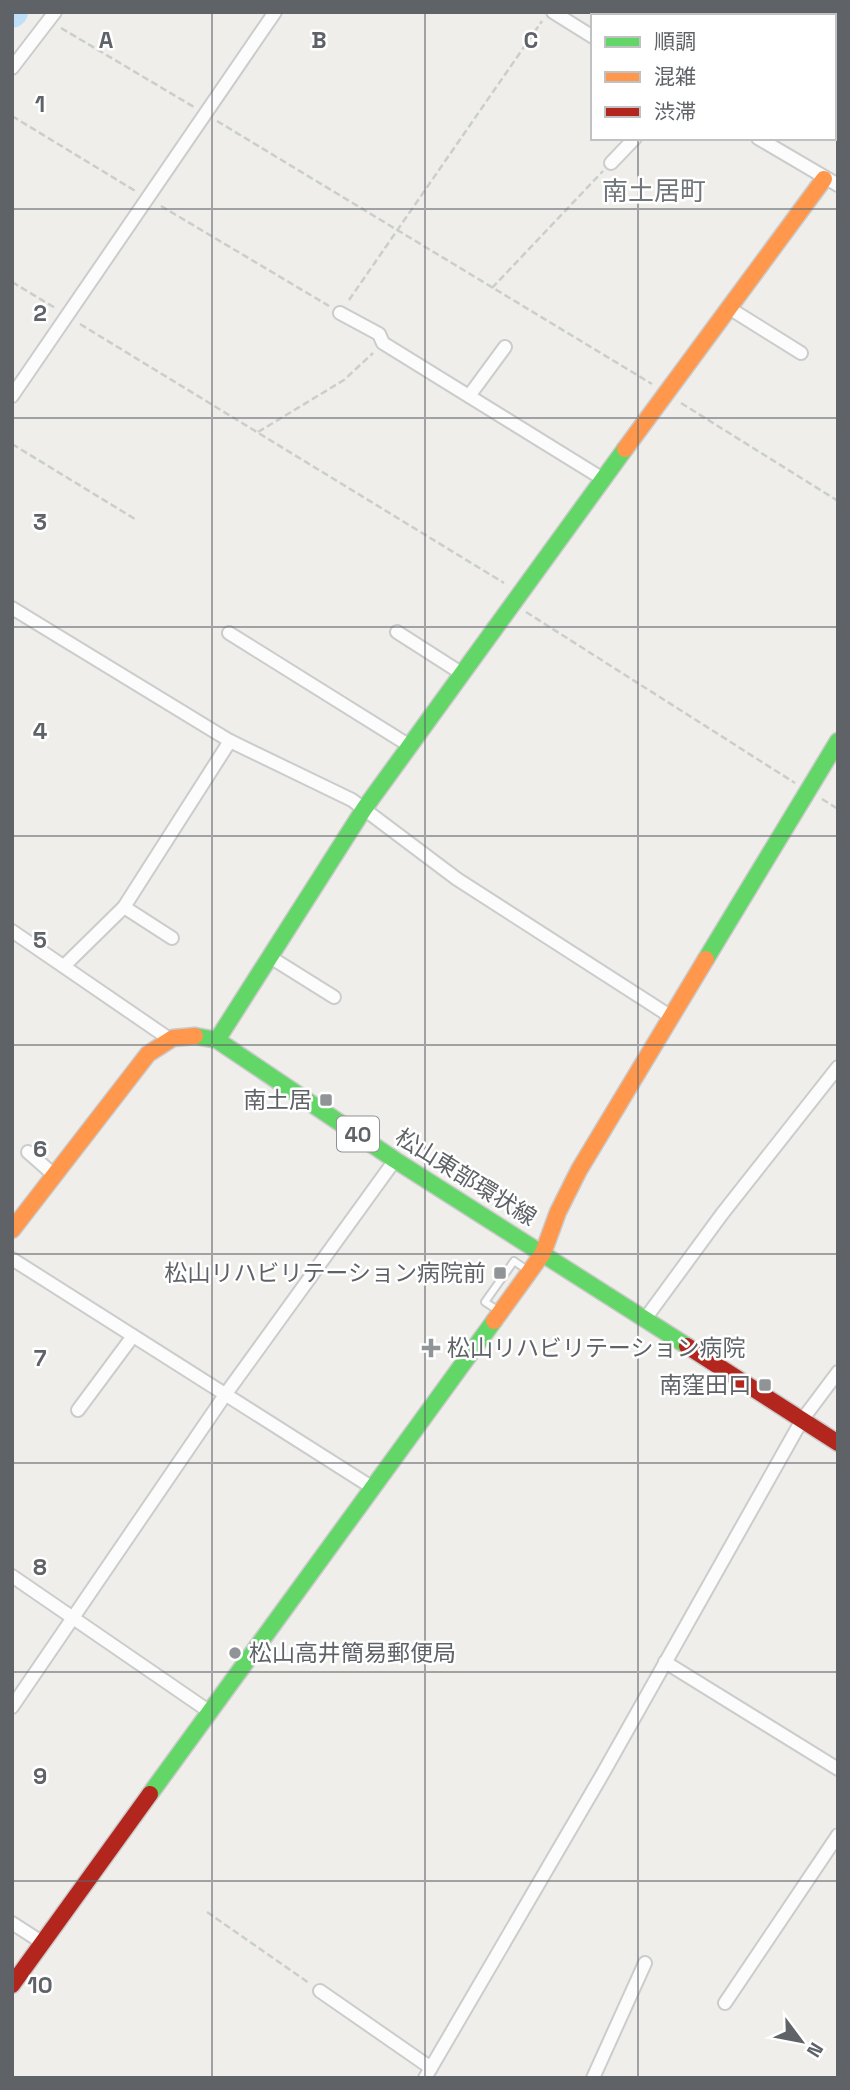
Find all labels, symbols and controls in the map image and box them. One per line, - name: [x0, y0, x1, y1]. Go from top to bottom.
- legend: [591, 14, 836, 140]
- text: A: [99, 25, 114, 55]
- text: B: [311, 25, 327, 55]
- text: C: [524, 25, 538, 55]
- text: 順調: [654, 28, 696, 55]
- text: 混雑: [654, 63, 696, 90]
- text: 1: [35, 89, 45, 119]
- text: 渋滞: [654, 98, 696, 125]
- district label: 南土居町: [602, 174, 706, 208]
- text: 2: [33, 298, 47, 328]
- text: 3: [33, 507, 47, 537]
- text: 4: [33, 716, 48, 746]
- text: 5: [33, 925, 47, 955]
- place label: 南土居: [243, 1085, 312, 1115]
- marker: 南土居: [318, 1092, 334, 1108]
- road number: 40: [337, 1116, 379, 1152]
- street label: 松山東部環状線: [390, 1122, 542, 1232]
- text: 6: [33, 1134, 47, 1164]
- place label: 松山リハビリテーション病院前: [164, 1258, 486, 1288]
- marker: 松山リハビリテーション病院前: [492, 1265, 508, 1281]
- place label: 松山リハビリテーション病院: [447, 1333, 746, 1363]
- marker: 松山リハビリテーション病院: [421, 1338, 441, 1358]
- text: 7: [34, 1343, 47, 1373]
- place label: 南窪田口: [659, 1370, 751, 1400]
- marker: 南窪田口: [757, 1377, 773, 1393]
- text: 8: [33, 1552, 47, 1582]
- place label: 松山高井簡易郵便局: [249, 1638, 456, 1668]
- marker: 松山高井簡易郵便局: [227, 1645, 243, 1661]
- text: 9: [33, 1761, 47, 1791]
- text: 10: [27, 1970, 53, 2000]
- north arrow: [766, 2006, 836, 2076]
- text: N: [801, 2038, 829, 2062]

